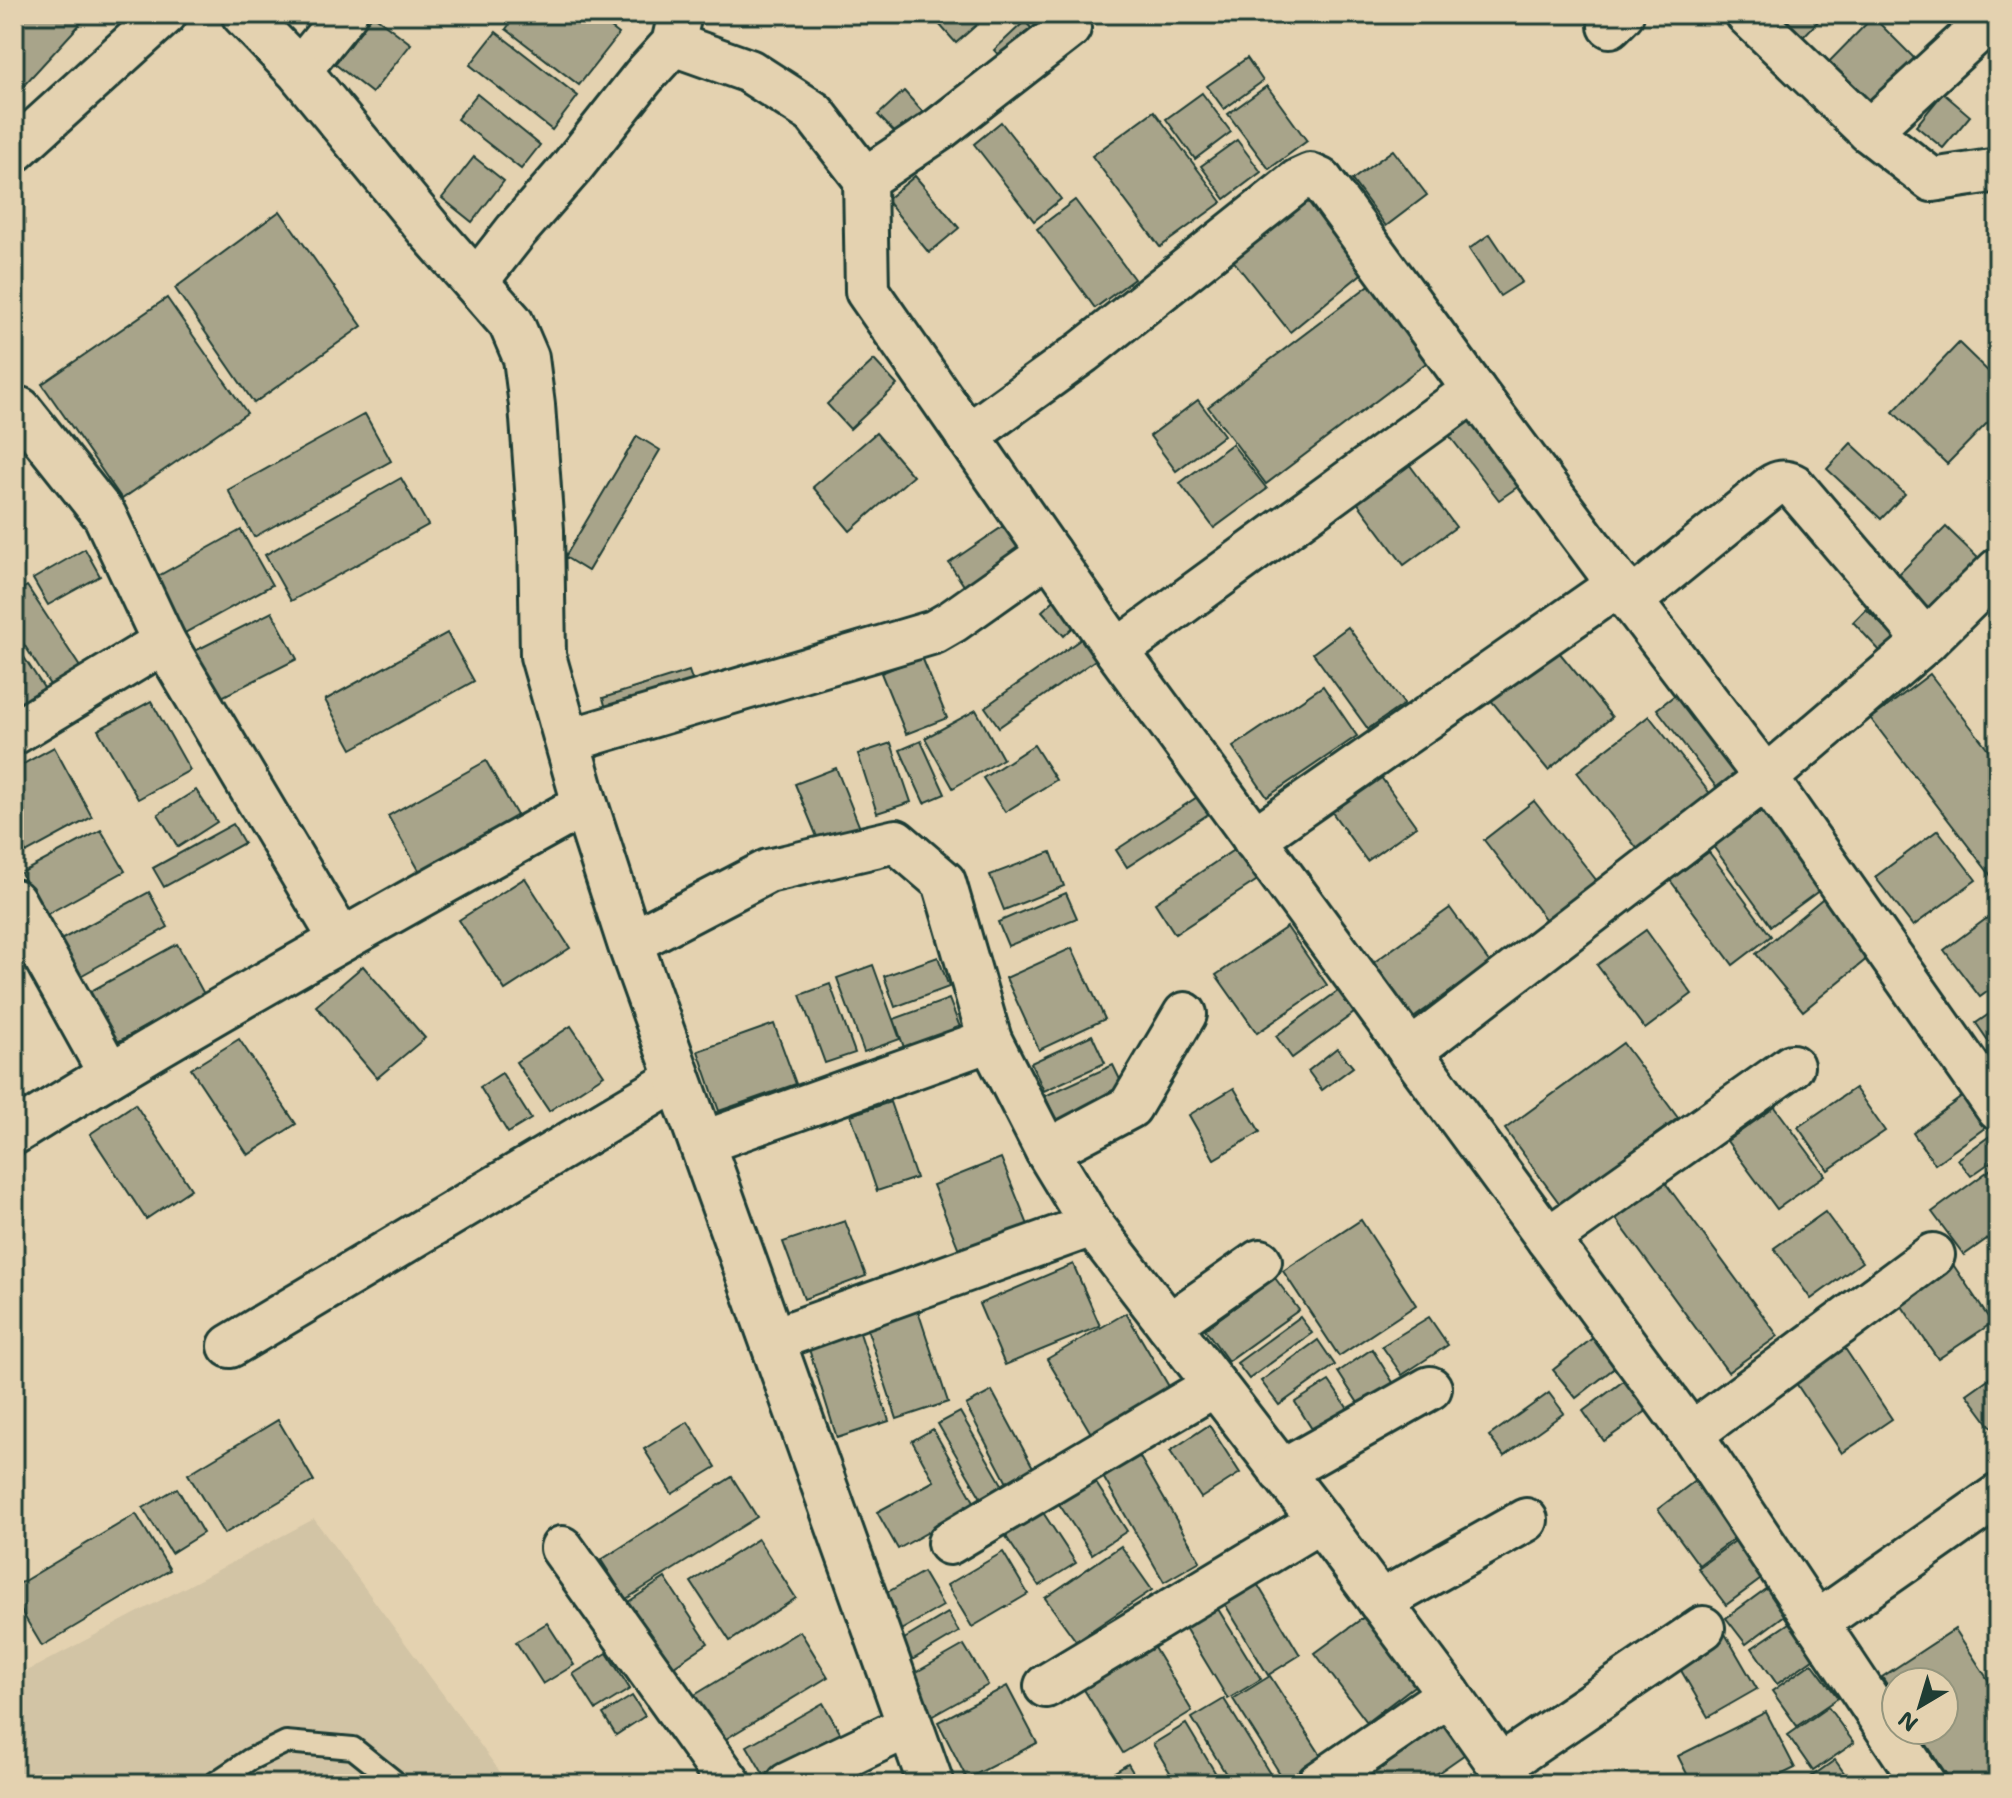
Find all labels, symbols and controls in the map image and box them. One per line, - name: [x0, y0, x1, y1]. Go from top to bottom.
- north arrow: [1880, 1666, 1960, 1746]
- text: N: [1892, 1705, 1924, 1738]

